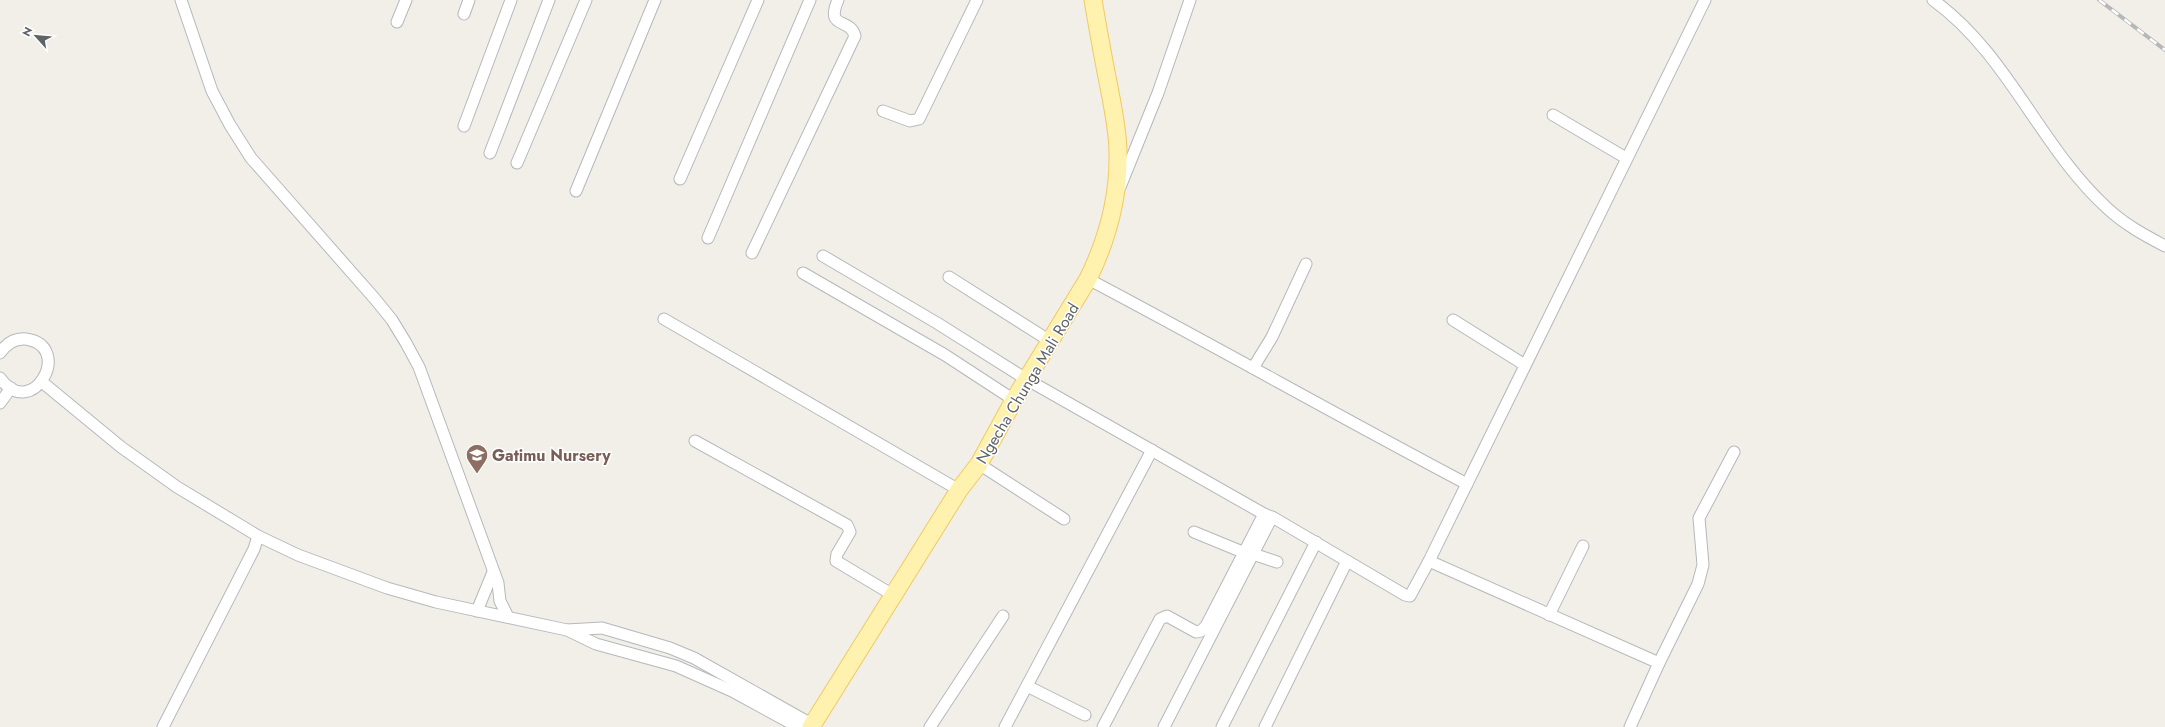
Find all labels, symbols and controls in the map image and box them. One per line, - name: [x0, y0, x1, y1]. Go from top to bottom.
- north arrow: [16, 16, 56, 56]
- text: N: [18, 24, 36, 39]
- street label: Ngecha Chunga Mali Road: [970, 299, 1085, 468]
- school or university icon: Gatimu Nursery: [464, 442, 490, 475]
- place label: Gatimu Nursery: [492, 444, 611, 467]

